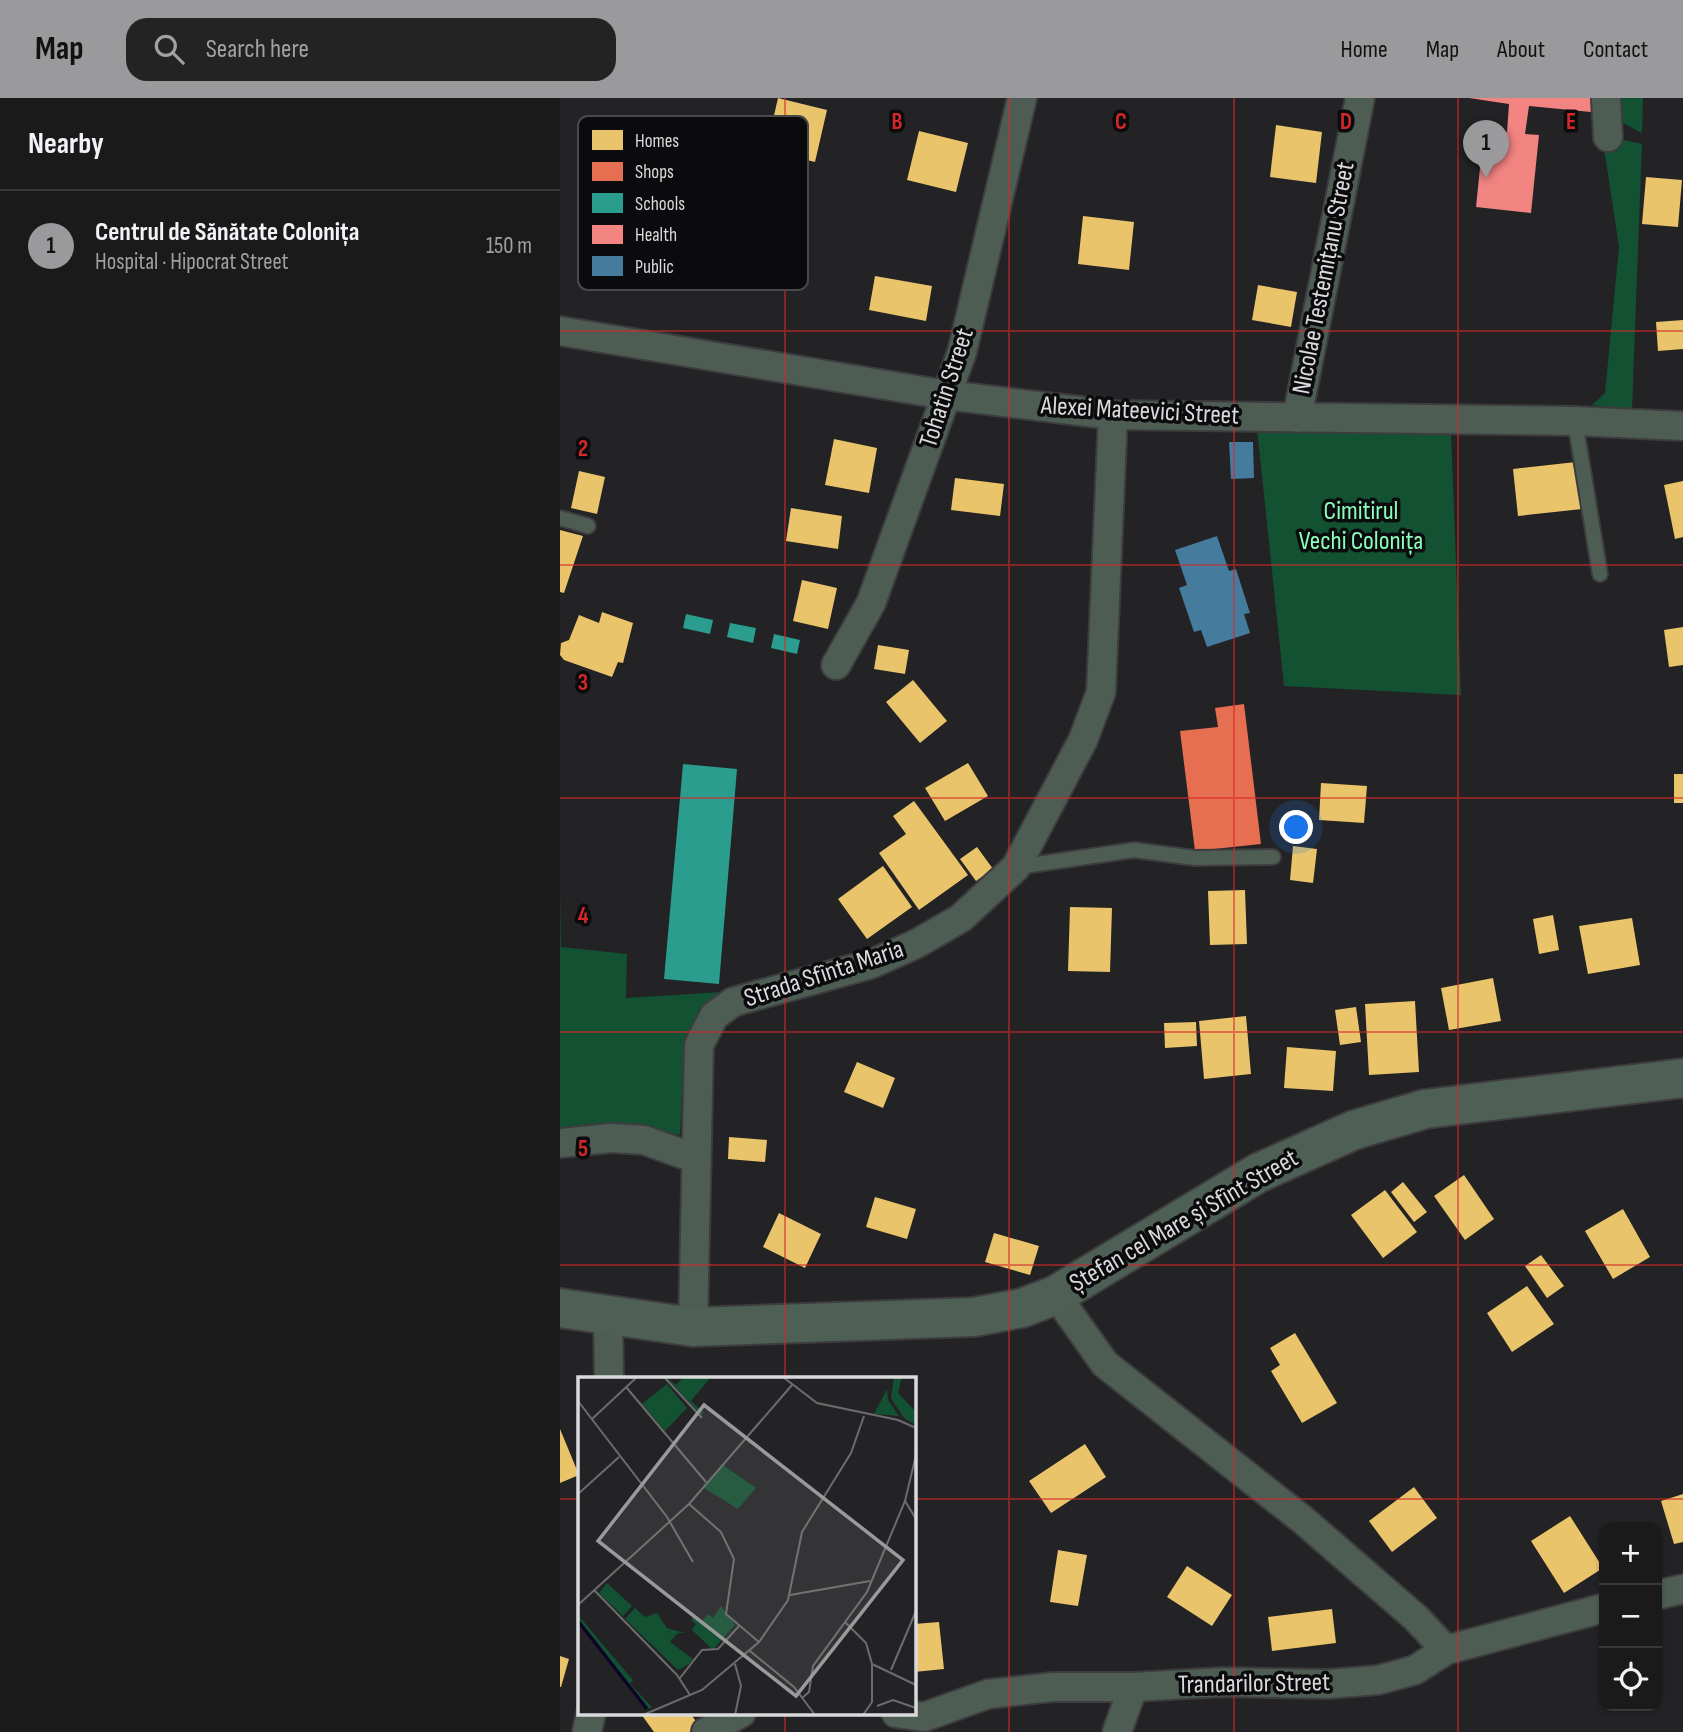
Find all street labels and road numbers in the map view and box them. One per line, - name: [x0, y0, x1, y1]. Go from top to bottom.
- street label: Nicolae Testemițanu Street: [1286, 159, 1362, 397]
- street label: Tohatin Street: [913, 324, 981, 452]
- street label: Alexei Mateevici Street: [1039, 390, 1240, 432]
- street label: Strada Sfînta Maria: [740, 934, 908, 1014]
- street label: Ștefan cel Mare și Sfînt Street: [1064, 1143, 1304, 1299]
- street label: Trandarilor Street: [1178, 1667, 1330, 1701]

